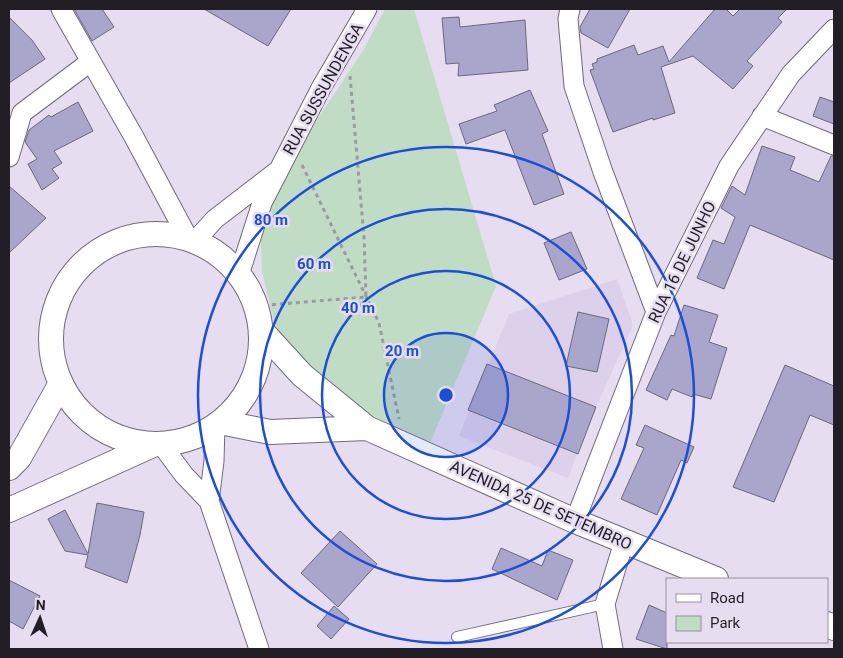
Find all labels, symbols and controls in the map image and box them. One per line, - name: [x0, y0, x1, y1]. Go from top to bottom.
- street label: RUA SUSSUNDENGA: [279, 19, 367, 158]
- street label: RUA 16 DE JUNHO: [644, 198, 720, 326]
- text: 80 m: [254, 211, 288, 229]
- text: 60 m: [297, 255, 331, 273]
- text: 40 m: [341, 299, 375, 317]
- text: 20 m: [385, 342, 419, 360]
- centre of rings: [437, 386, 455, 404]
- street label: AVENIDA 25 DE SETEMBRO: [447, 456, 635, 554]
- legend: [666, 578, 828, 643]
- text: Road: [710, 589, 744, 607]
- north arrow: [15, 593, 65, 643]
- text: N: [35, 597, 46, 613]
- text: Park: [710, 614, 741, 632]

